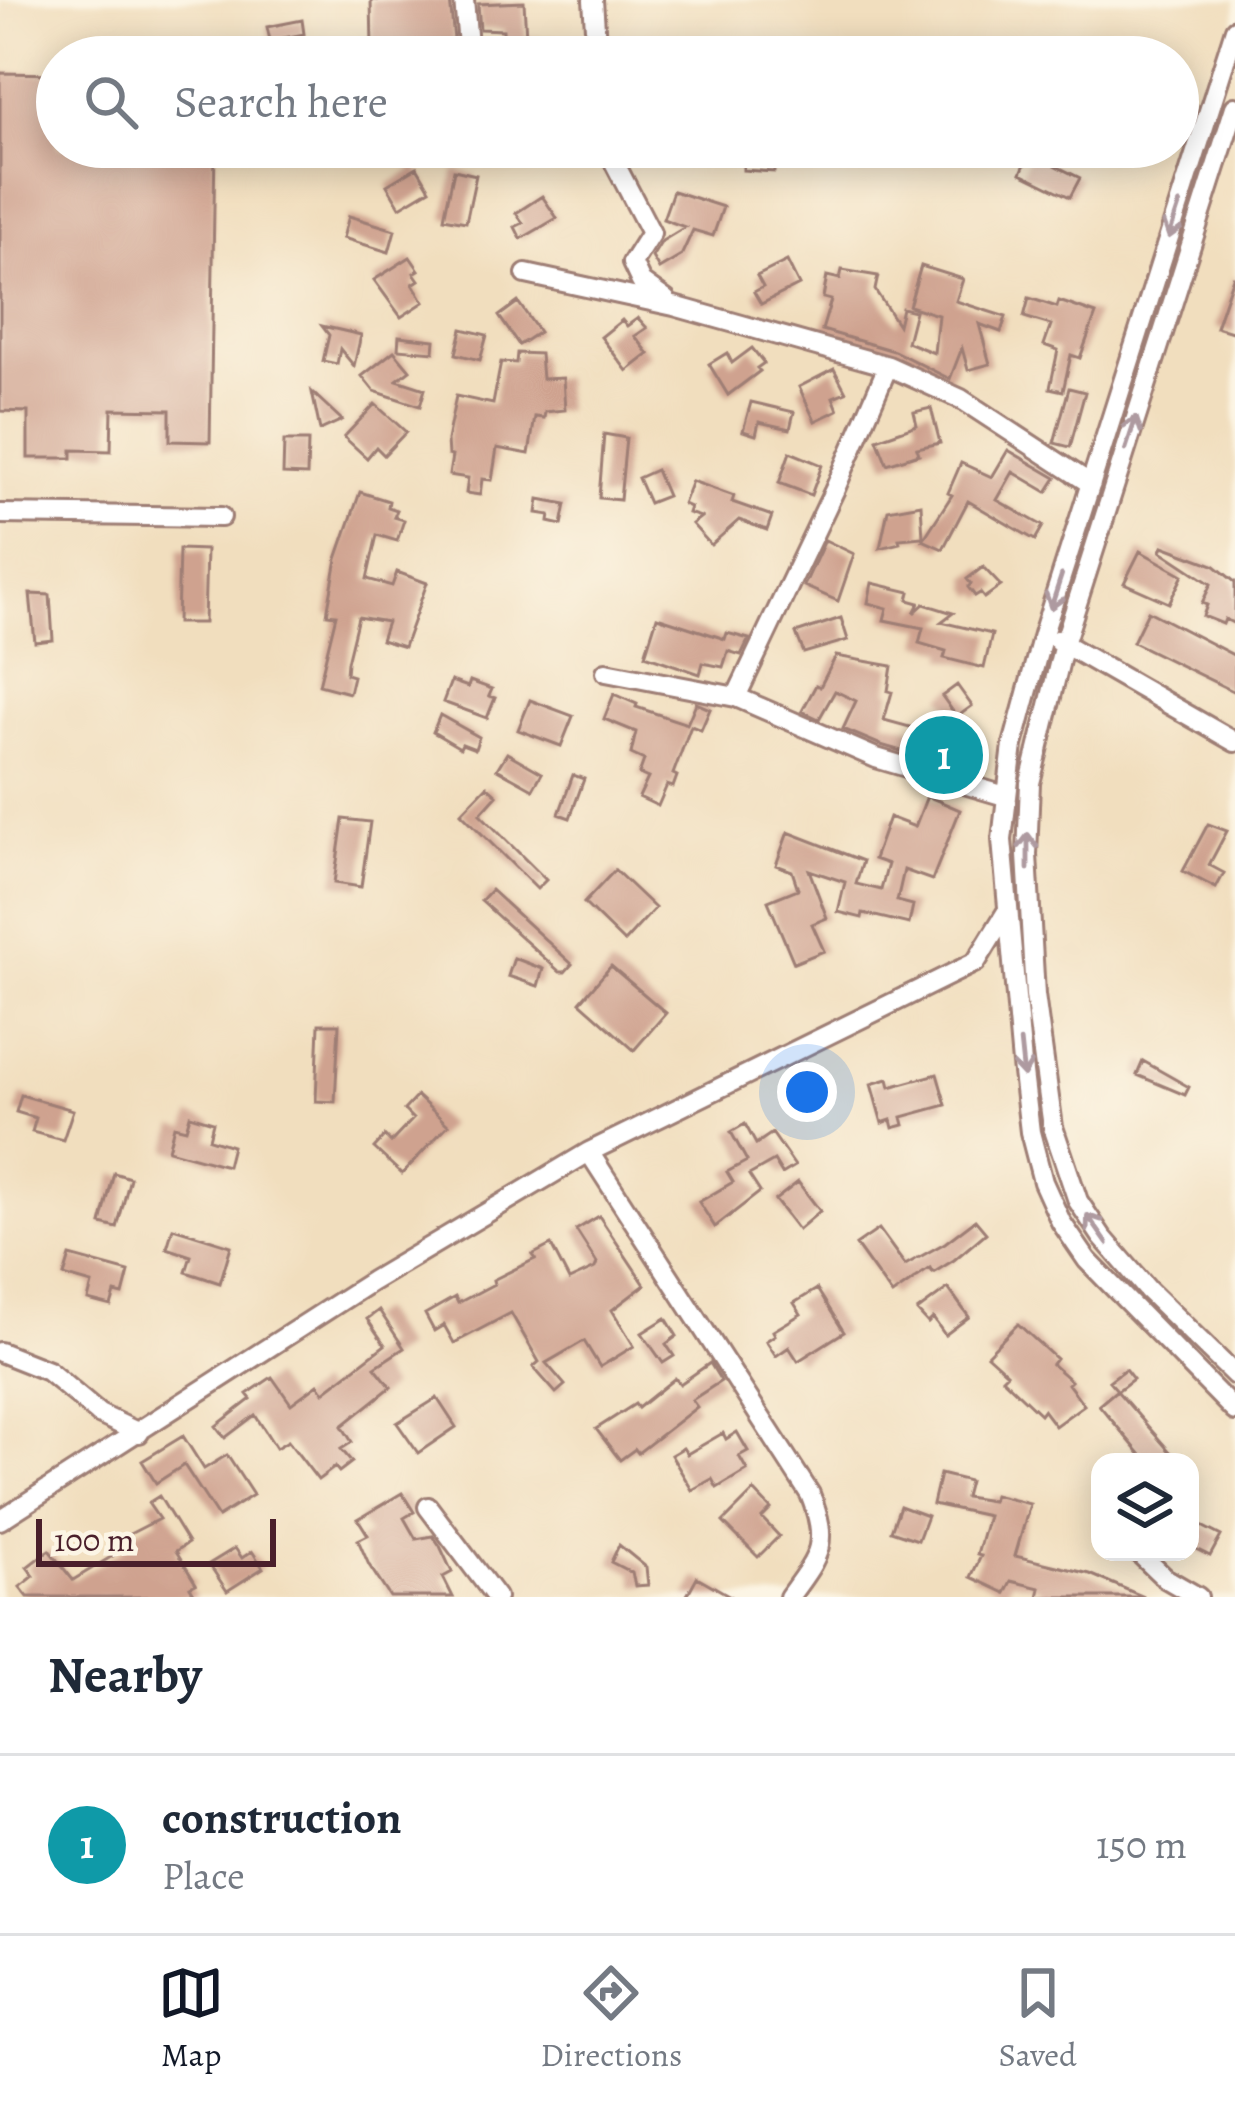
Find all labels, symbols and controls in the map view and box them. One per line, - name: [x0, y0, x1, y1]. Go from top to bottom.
- search box: [36, 36, 1199, 168]
- icon: search: [78, 69, 144, 135]
- text: Search here: [174, 71, 388, 133]
- one-way arrow: [1162, 201, 1184, 239]
- one-way arrow: [1122, 415, 1144, 453]
- one-way arrow: [1044, 572, 1066, 610]
- pin: 1: [905, 710, 983, 800]
- one-way arrow: [1017, 832, 1039, 871]
- one-way arrow: [1011, 1038, 1033, 1077]
- your location: [777, 1062, 837, 1122]
- one-way arrow: [1085, 1213, 1110, 1246]
- map controls: [1091, 1453, 1199, 1561]
- button: layers: [1091, 1453, 1199, 1561]
- scale bar: [36, 1513, 276, 1566]
- text: 100 m: [54, 1517, 134, 1562]
- text: Nearby: [48, 1640, 202, 1710]
- text: construction: [162, 1787, 402, 1849]
- text: 1: [80, 1818, 94, 1871]
- text: 150 m: [1096, 1818, 1187, 1871]
- text: Place: [162, 1849, 245, 1902]
- tab: Map: [158, 1960, 224, 2077]
- tab: Directions: [541, 1960, 682, 2077]
- tab: Saved: [999, 1960, 1077, 2077]

